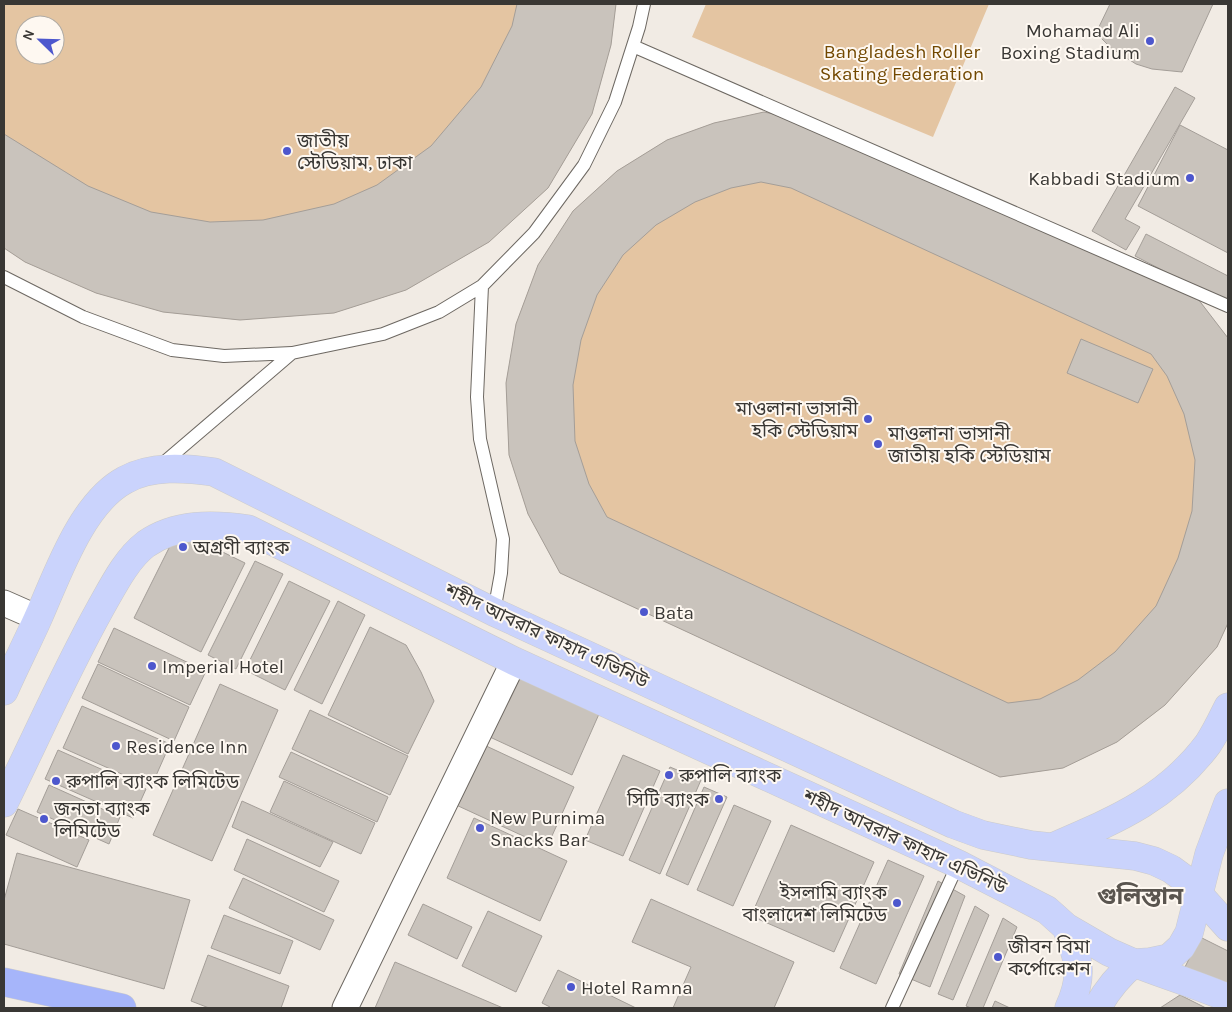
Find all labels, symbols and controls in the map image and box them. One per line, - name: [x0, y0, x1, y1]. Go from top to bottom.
- north arrow: [15, 15, 65, 65]
- place label: Mohamad Ali Boxing Stadium: [1000, 20, 1140, 64]
- text: N: [19, 27, 38, 43]
- marker: Mohamad Ali Boxing Stadium: [1144, 35, 1156, 47]
- park label: Bangladesh Roller Skating Federation: [820, 41, 984, 85]
- place label: জাতীয় স্টেডিয়াম, ঢাকা: [296, 129, 413, 174]
- marker: জাতীয় স্টেডিয়াম, ঢাকা: [281, 145, 293, 157]
- place label: Kabbadi Stadium: [1028, 168, 1180, 190]
- marker: Kabbadi Stadium: [1184, 172, 1196, 184]
- place label: মাওলানা ভাসানী হকি স্টেডিয়াম: [735, 397, 859, 442]
- marker: মাওলানা ভাসানী হকি স্টেডিয়াম: [862, 413, 874, 425]
- place label: মাওলানা ভাসানী জাতীয় হকি স্টেডিয়াম: [887, 422, 1051, 467]
- marker: মাওলানা ভাসানী জাতীয় হকি স্টেডিয়াম: [872, 438, 884, 450]
- place label: অগ্রণী ব্যাংক: [192, 536, 290, 559]
- marker: অগ্রণী ব্যাংক: [177, 541, 189, 553]
- street label: শহীদ আবরার ফাহাদ এভিনিউ: [440, 578, 653, 693]
- place label: Bata: [654, 602, 694, 624]
- marker: Bata: [638, 606, 650, 618]
- place label: Imperial Hotel: [162, 656, 284, 678]
- marker: Imperial Hotel: [146, 660, 158, 672]
- place label: Residence Inn: [126, 736, 248, 758]
- marker: Residence Inn: [110, 740, 122, 752]
- place label: রুপালি ব্যাংক: [678, 764, 782, 787]
- marker: রুপালি ব্যাংক: [663, 769, 675, 781]
- place label: রুপালি ব্যাংক লিমিটেড: [65, 770, 240, 793]
- marker: রুপালি ব্যাংক লিমিটেড: [50, 775, 62, 787]
- street label: শহীদ আবরার ফাহাদ এভিনিউ: [798, 784, 1011, 899]
- place label: সিটি ব্যাংক: [626, 788, 710, 811]
- marker: সিটি ব্যাংক: [713, 793, 725, 805]
- place label: জনতা ব্যাংক লিমিটেড: [53, 798, 151, 842]
- place label: New Purnima Snacks Bar: [490, 807, 605, 851]
- marker: জনতা ব্যাংক লিমিটেড: [38, 813, 50, 825]
- marker: New Purnima Snacks Bar: [474, 822, 486, 834]
- place label: ইসলামি ব্যাংক বাংলাদেশ লিমিটেড: [741, 881, 888, 926]
- district label: গুলিস্তান: [1097, 882, 1184, 910]
- marker: ইসলামি ব্যাংক বাংলাদেশ লিমিটেড: [891, 897, 903, 909]
- place label: জীবন বিমা কর্পোরেশন: [1007, 935, 1091, 980]
- marker: জীবন বিমা কর্পোরেশন: [992, 951, 1004, 963]
- place label: Hotel Ramna: [581, 977, 693, 999]
- marker: Hotel Ramna: [565, 981, 577, 993]

